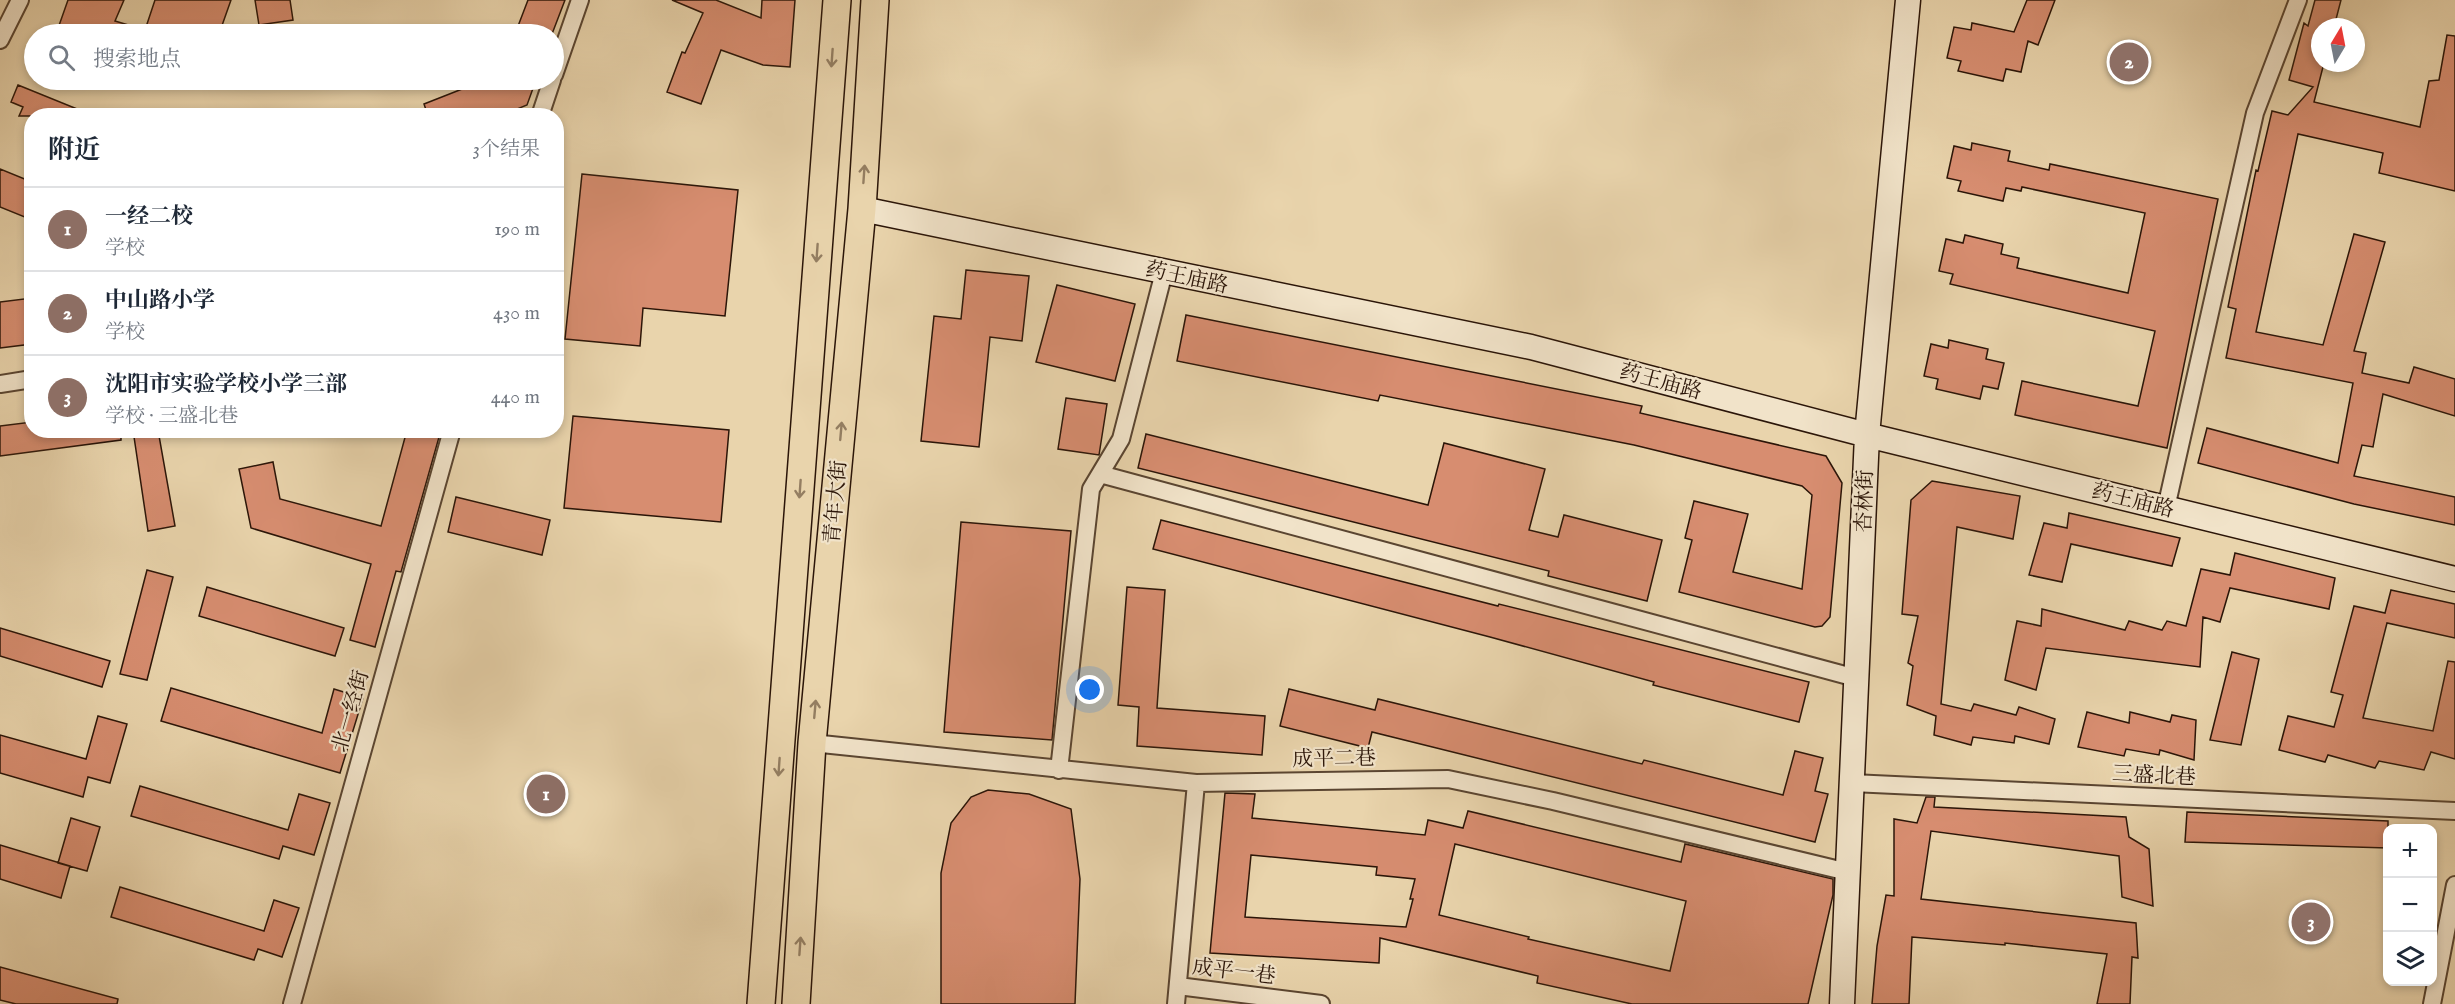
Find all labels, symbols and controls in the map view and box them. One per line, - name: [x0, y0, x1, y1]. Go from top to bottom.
- north arrow: [2311, 18, 2365, 72]
- search box: [24, 24, 564, 90]
- pin: 2: [2110, 40, 2148, 84]
- icon: search: [45, 41, 78, 74]
- text: 搜索地点: [93, 46, 181, 74]
- one-way arrow: [826, 48, 837, 68]
- text: 附近: [48, 134, 100, 167]
- text: 3个结果: [473, 137, 540, 162]
- one-way arrow: [859, 165, 870, 185]
- text: 一经二校: [105, 203, 193, 231]
- text: 1: [64, 217, 71, 242]
- text: 190 m: [494, 217, 540, 242]
- text: 学校: [105, 236, 145, 261]
- one-way arrow: [812, 242, 823, 262]
- street label: 药王庙路: [1143, 257, 1231, 300]
- text: 中山路小学: [105, 287, 215, 315]
- text: 2: [63, 301, 72, 326]
- text: 430 m: [493, 301, 540, 326]
- text: 学校: [105, 320, 145, 345]
- street label: 药王庙路: [1617, 359, 1705, 406]
- text: 沈阳市实验学校小学三部: [105, 371, 347, 399]
- text: 3: [64, 385, 71, 410]
- text: 440 m: [491, 385, 540, 410]
- text: 学校 · 三盛北巷: [105, 404, 238, 429]
- one-way arrow: [836, 422, 847, 442]
- street label: 青年大街: [819, 459, 854, 545]
- street label: 杏林街: [1851, 469, 1880, 533]
- street label: 药王庙路: [2089, 478, 2177, 525]
- one-way arrow: [794, 479, 805, 499]
- street label: 北一经街: [327, 667, 376, 756]
- your location: [1075, 675, 1104, 704]
- one-way arrow: [810, 700, 821, 720]
- street label: 成平二巷: [1292, 745, 1376, 774]
- one-way arrow: [773, 757, 784, 777]
- street label: 三盛北巷: [2111, 761, 2197, 792]
- pin: 1: [526, 772, 566, 816]
- map controls: [2383, 824, 2437, 986]
- button: +: [2383, 824, 2437, 878]
- button: −: [2383, 878, 2437, 932]
- pin: 3: [2292, 900, 2330, 944]
- button: layers: [2383, 932, 2437, 986]
- one-way arrow: [794, 936, 805, 956]
- street label: 成平一巷: [1190, 954, 1277, 991]

